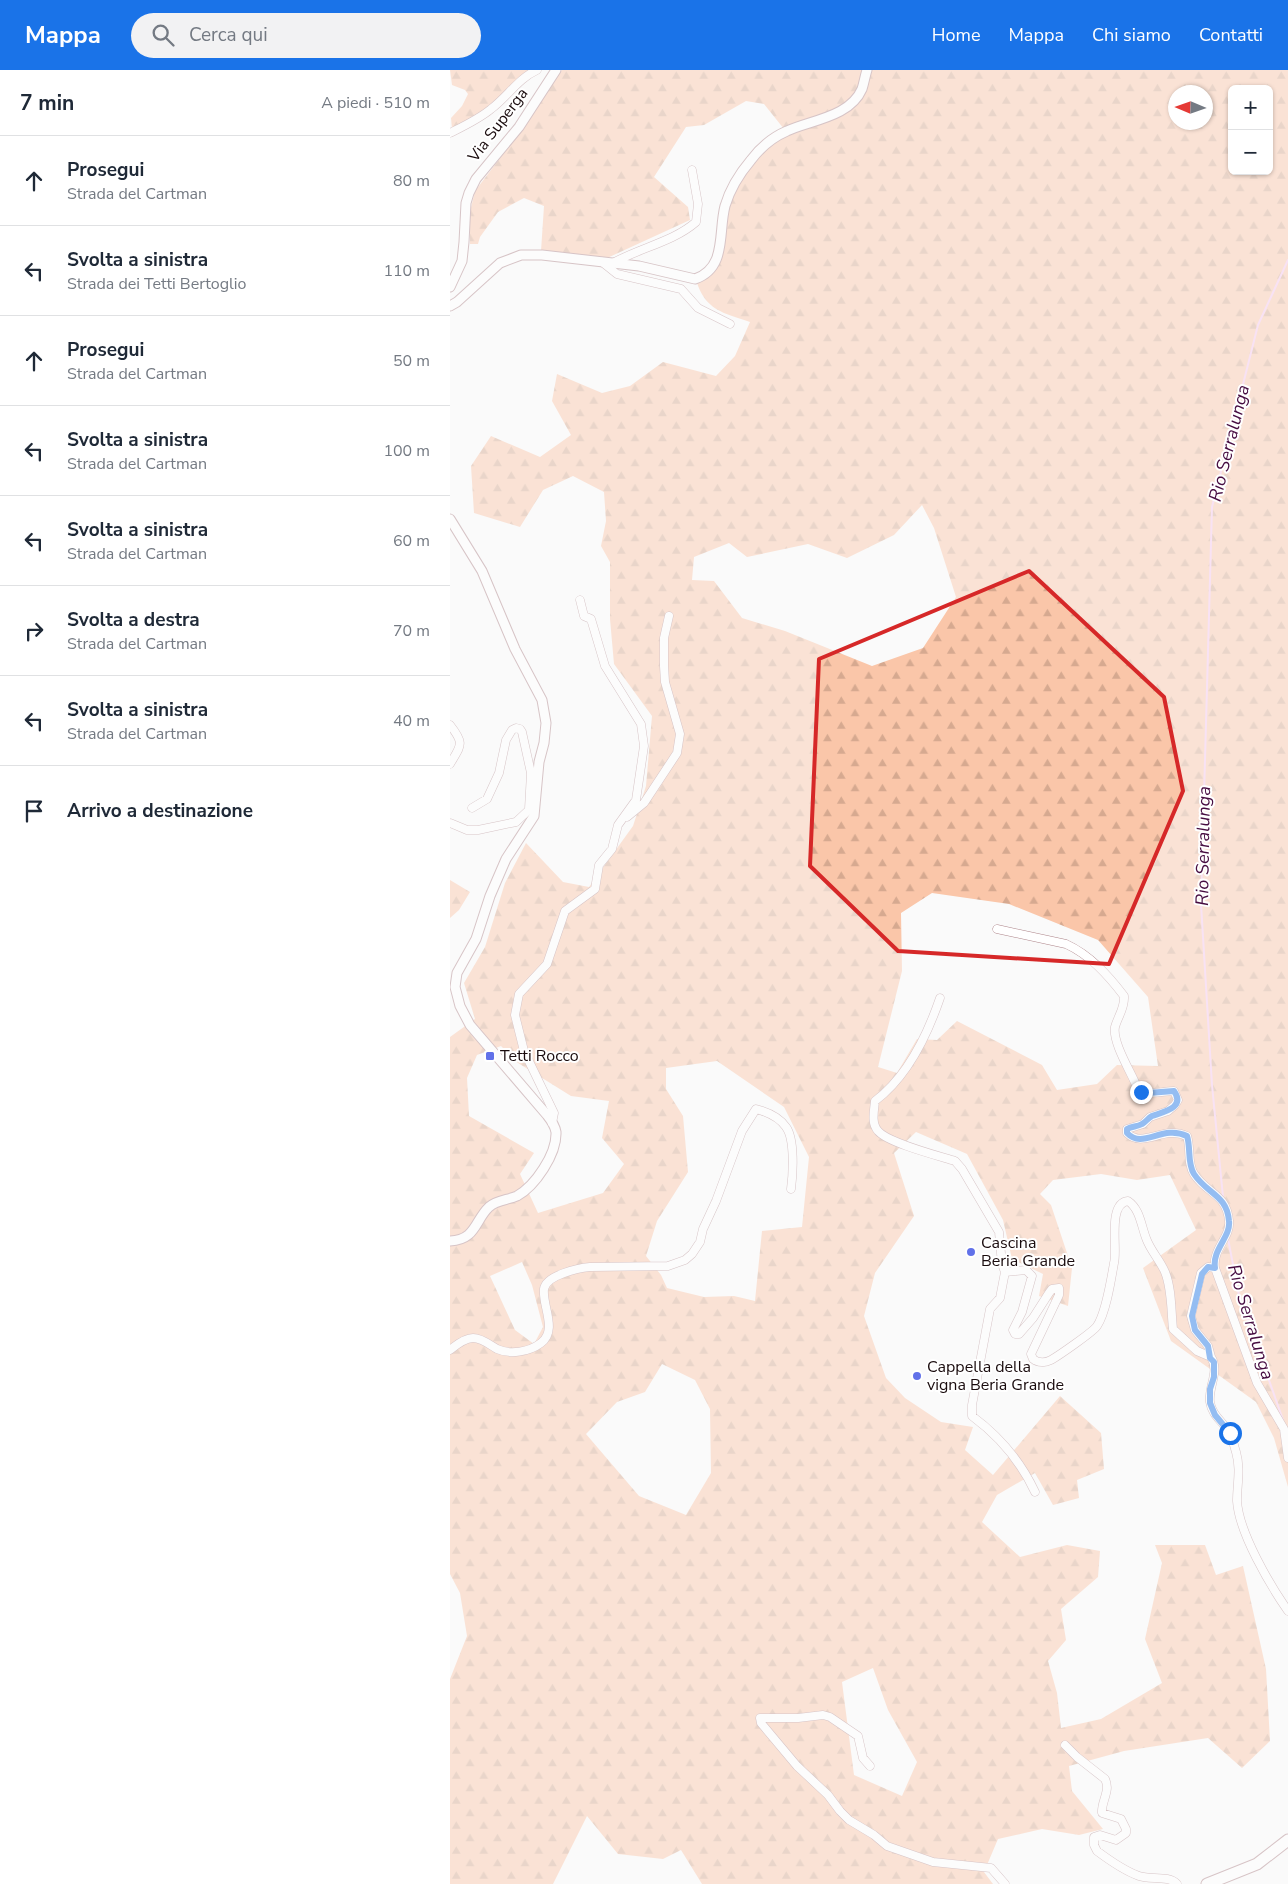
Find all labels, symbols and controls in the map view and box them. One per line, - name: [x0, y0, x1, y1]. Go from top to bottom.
- search box: [131, 13, 481, 58]
- text: Mappa: [25, 19, 101, 51]
- icon: search: [149, 21, 177, 49]
- text: Cerca qui: [189, 22, 268, 48]
- text: Home: [932, 23, 980, 47]
- text: Mappa: [1008, 23, 1064, 47]
- text: Chi siamo: [1092, 23, 1171, 47]
- text: Contatti: [1199, 23, 1263, 47]
- street label: Via Superga: [462, 83, 533, 167]
- north arrow: [1168, 85, 1213, 130]
- map controls: [1228, 85, 1273, 175]
- button: +: [1228, 85, 1273, 130]
- text: 7 min: [20, 89, 74, 117]
- text: A piedi · 510 m: [321, 92, 430, 114]
- button: −: [1228, 130, 1273, 175]
- text: Prosegui: [67, 157, 144, 183]
- icon: ahead: [20, 167, 48, 195]
- text: 80 m: [393, 170, 430, 192]
- text: Strada del Cartman: [67, 183, 207, 205]
- text: Svolta a sinistra: [67, 247, 208, 273]
- icon: left: [20, 257, 48, 285]
- text: 110 m: [383, 260, 430, 282]
- text: Strada dei Tetti Bertoglio: [67, 273, 246, 295]
- text: Prosegui: [67, 337, 144, 363]
- icon: ahead: [20, 347, 48, 375]
- text: 50 m: [393, 350, 430, 372]
- text: Strada del Cartman: [67, 363, 207, 385]
- water label: Rio Serralunga: [1203, 382, 1255, 504]
- text: Svolta a sinistra: [67, 427, 208, 453]
- icon: left: [20, 437, 48, 465]
- text: 100 m: [383, 440, 430, 462]
- text: Strada del Cartman: [67, 453, 207, 475]
- text: Svolta a sinistra: [67, 517, 208, 543]
- icon: left: [20, 527, 48, 555]
- text: 60 m: [393, 530, 430, 552]
- text: Strada del Cartman: [67, 543, 207, 565]
- text: Svolta a destra: [67, 607, 200, 633]
- icon: right: [20, 617, 48, 645]
- text: 70 m: [393, 620, 430, 642]
- text: Strada del Cartman: [67, 633, 207, 655]
- text: Svolta a sinistra: [67, 697, 208, 723]
- icon: left: [20, 707, 48, 735]
- text: 40 m: [393, 710, 430, 732]
- text: Strada del Cartman: [67, 723, 207, 745]
- water label: Rio Serralunga: [1190, 786, 1216, 906]
- icon: arrive: [20, 797, 48, 825]
- text: Arrivo a destinazione: [67, 798, 253, 824]
- place label: Tetti Rocco: [500, 1045, 579, 1067]
- marker: Tetti Rocco: [484, 1050, 496, 1062]
- route end: [1130, 1081, 1153, 1104]
- place label: Cascina Beria Grande: [981, 1232, 1075, 1272]
- marker: Cascina Beria Grande: [965, 1246, 977, 1258]
- water label: Rio Serralunga: [1222, 1261, 1280, 1383]
- place label: Cappella della vigna Beria Grande: [927, 1356, 1064, 1396]
- marker: Cappella della vigna Beria Grande: [911, 1370, 923, 1382]
- route start: [1219, 1422, 1242, 1445]

